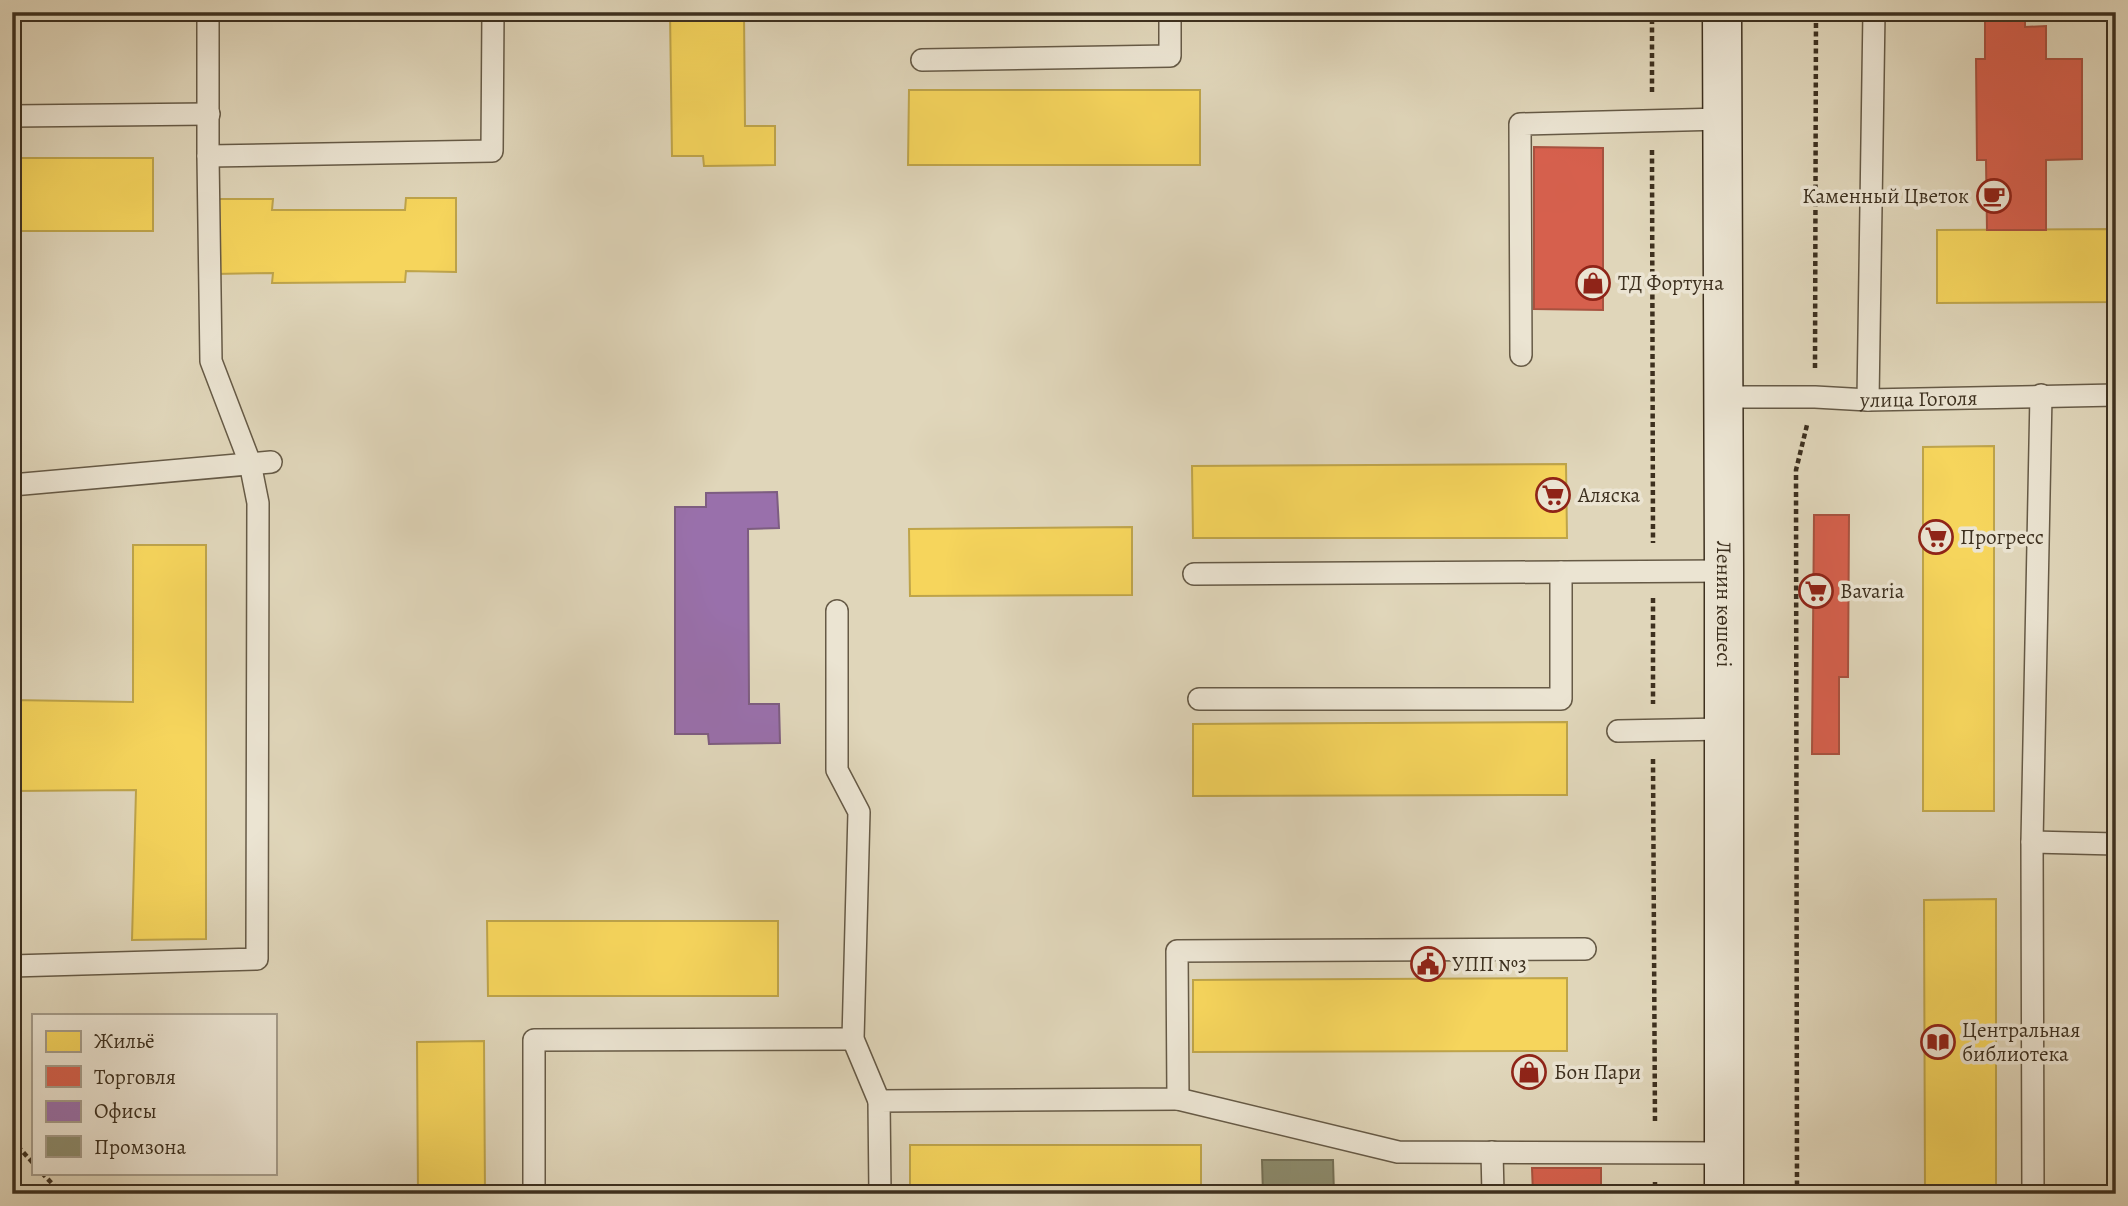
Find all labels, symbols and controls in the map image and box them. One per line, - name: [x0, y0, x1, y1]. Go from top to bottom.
- cafe icon: Каменный Цветок: [1975, 177, 2013, 215]
- place label: Каменный Цветок: [1802, 182, 1969, 210]
- shop icon: ТД Фортуна: [1574, 264, 1612, 302]
- place label: ТД Фортуна: [1618, 269, 1724, 297]
- street label: улица Гоголя: [1858, 384, 1978, 414]
- supermarket icon: Аляска: [1534, 476, 1572, 514]
- place label: Аляска: [1577, 481, 1640, 509]
- supermarket icon: Прогресс: [1917, 518, 1955, 556]
- place label: Прогресс: [1960, 523, 2044, 551]
- street label: Ленин көшесі: [1710, 541, 1738, 667]
- supermarket icon: Bavaria: [1797, 572, 1835, 610]
- place label: Bavaria: [1840, 577, 1905, 605]
- public building icon: УПП №3: [1409, 945, 1447, 983]
- place label: УПП №3: [1452, 950, 1527, 978]
- legend: [32, 1014, 276, 1174]
- place label: Центральная библиотека: [1962, 1016, 2080, 1068]
- library icon: Центральная библиотека: [1919, 1023, 1957, 1061]
- text: Жильё: [94, 1027, 155, 1055]
- shop icon: Бон Пари: [1510, 1053, 1548, 1091]
- place label: Бон Пари: [1554, 1058, 1641, 1086]
- text: Торговля: [94, 1063, 176, 1091]
- text: Офисы: [94, 1097, 157, 1125]
- text: Промзона: [94, 1133, 187, 1161]

